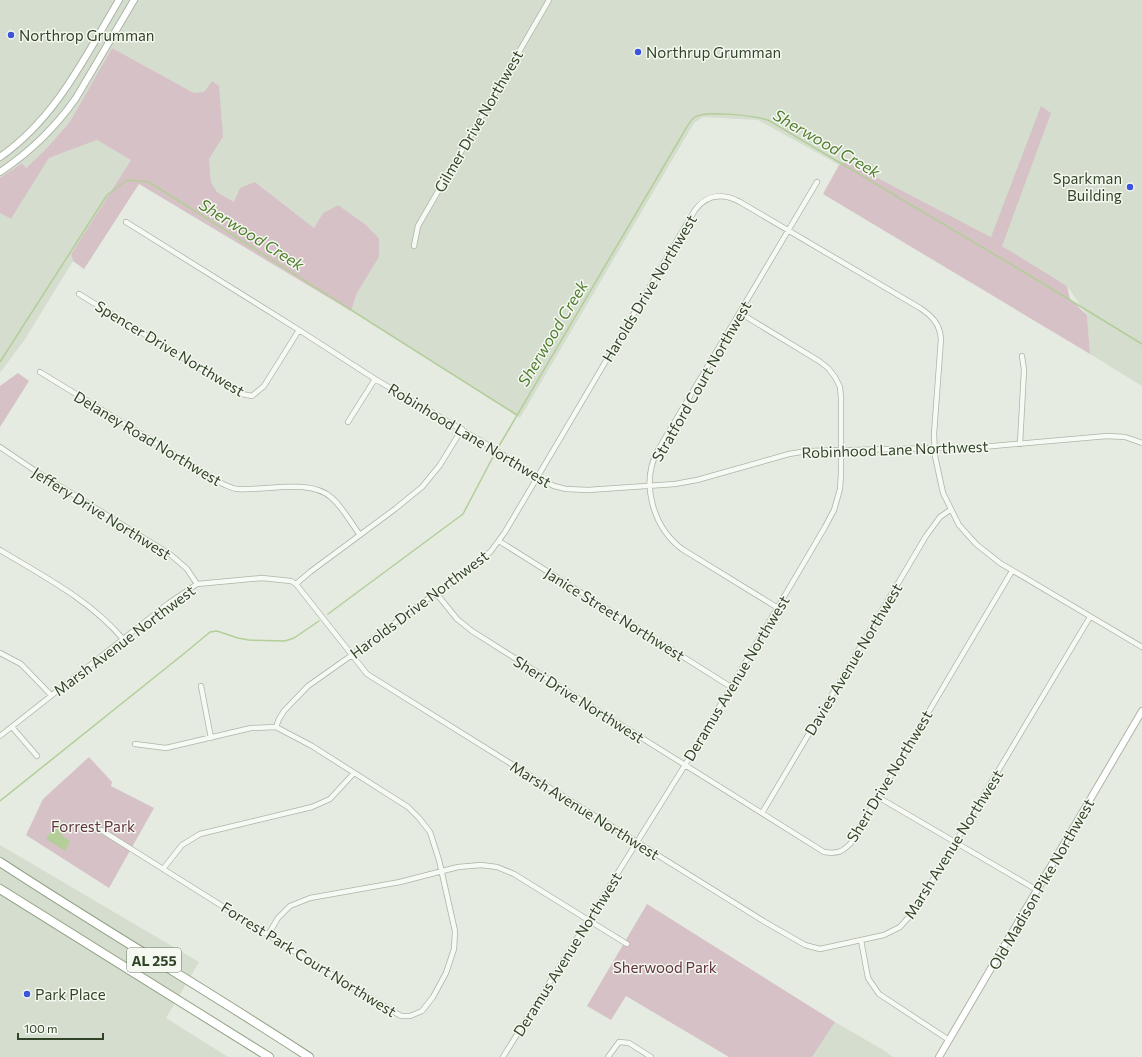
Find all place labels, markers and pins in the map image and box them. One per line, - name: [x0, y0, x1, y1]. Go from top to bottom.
- place label: Northrop Grumman: [19, 26, 154, 44]
- marker: Northrop Grumman: [6, 30, 16, 40]
- place label: Northrup Grumman: [646, 43, 781, 61]
- marker: Northrup Grumman: [633, 47, 643, 57]
- place label: Sparkman Building: [1053, 169, 1122, 204]
- marker: Sparkman Building: [1125, 182, 1135, 192]
- place label: Park Place: [35, 985, 106, 1003]
- marker: Park Place: [22, 989, 32, 999]

